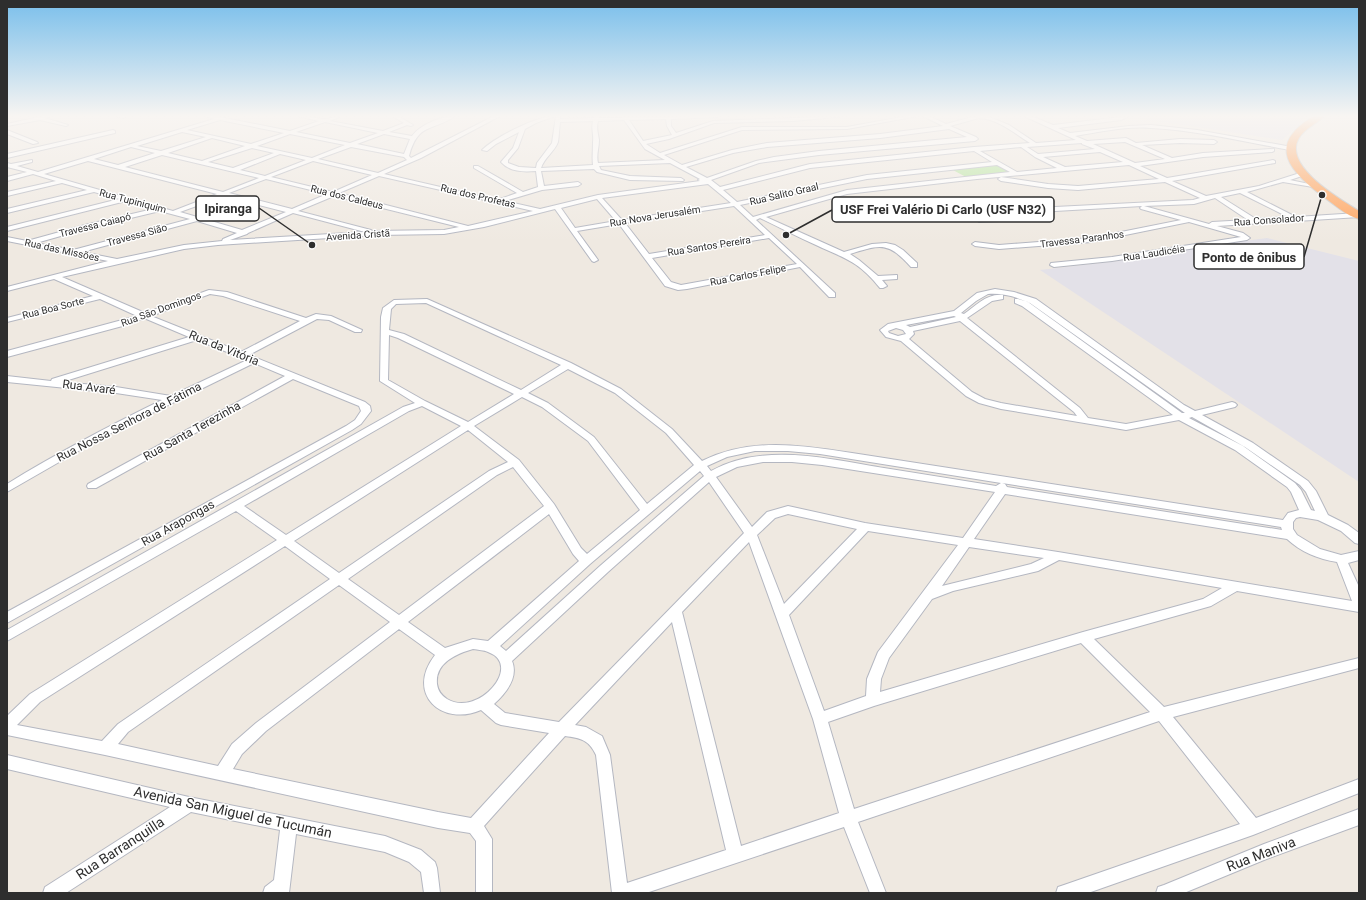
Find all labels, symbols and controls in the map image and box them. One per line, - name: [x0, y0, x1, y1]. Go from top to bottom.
- street label: Rua Salito Graal: [748, 181, 820, 207]
- street label: Rua dos Profetas: [440, 182, 516, 210]
- street label: Rua dos Caldeus: [309, 183, 385, 211]
- street label: Rua Tupiniquim: [98, 187, 168, 215]
- callout: Ipiranga: [196, 196, 259, 221]
- callout: USF Frei Valério Di Carlo (USF N32): [832, 197, 1054, 222]
- text: Ipiranga: [204, 201, 252, 216]
- text: USF Frei Valério Di Carlo (USF N32): [840, 202, 1046, 217]
- street label: Rua Nova Jerusalém: [609, 203, 701, 229]
- street label: Travessa Caiapó: [58, 211, 132, 239]
- street label: Rua Consolador: [1233, 212, 1305, 228]
- street label: Travessa Sião: [106, 222, 169, 248]
- street label: Avenida Cristã: [326, 227, 390, 243]
- street label: Travessa Paranhos: [1039, 228, 1125, 250]
- street label: Rua Santos Pereira: [667, 234, 751, 258]
- street label: Rua das Missões: [24, 237, 100, 263]
- street label: Rua Laudicéia: [1122, 243, 1186, 263]
- callout: Ponto de ônibus: [1194, 244, 1304, 269]
- text: Ponto de ônibus: [1202, 250, 1297, 265]
- street label: Rua Carlos Felipe: [709, 262, 787, 288]
- street label: Rua São Domingos: [119, 289, 203, 329]
- street label: Rua Boa Sorte: [21, 295, 85, 321]
- street label: Rua da Vitória: [187, 328, 261, 368]
- street label: Rua Avaré: [62, 377, 116, 397]
- street label: Rua Nossa Senhora de Fátima: [54, 379, 204, 465]
- street label: Rua Santa Terezinha: [141, 398, 243, 464]
- street label: Rua Arapongas: [139, 497, 217, 549]
- street label: Avenida San Miguel de Tucumán: [132, 783, 334, 841]
- street label: Rua Barranquilla: [73, 814, 167, 882]
- street label: Rua Maniva: [1224, 834, 1298, 874]

